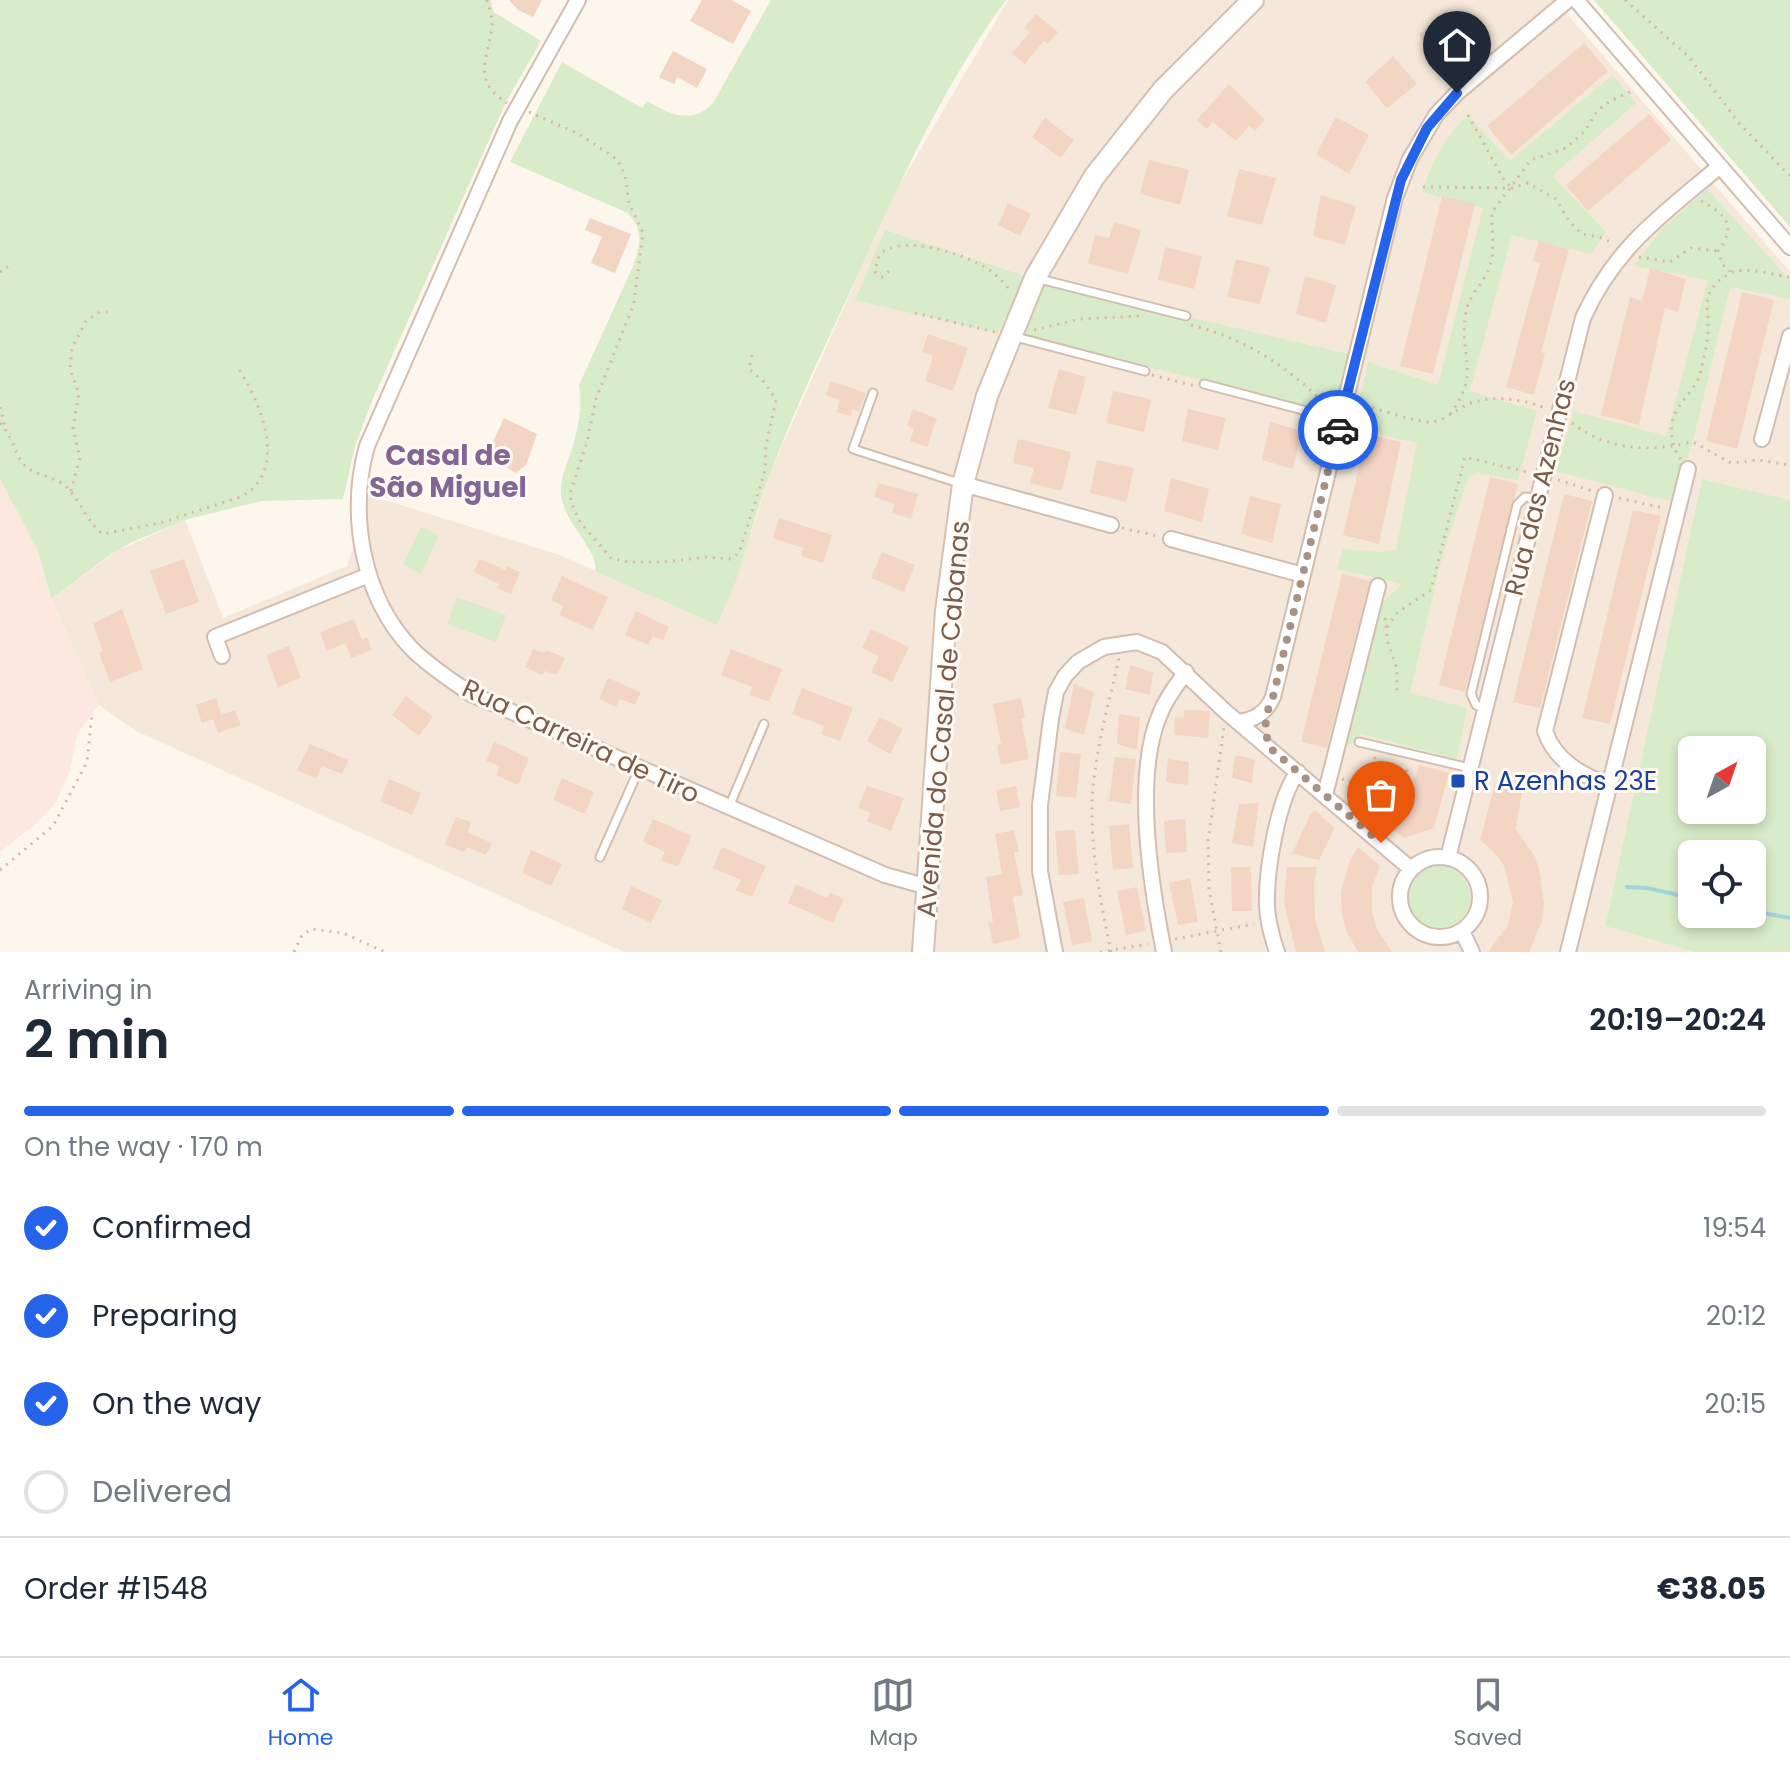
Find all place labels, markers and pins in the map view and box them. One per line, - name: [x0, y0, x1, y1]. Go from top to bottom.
- pin: [1423, 11, 1491, 93]
- pin: [1347, 761, 1415, 843]
- place label: R Azenhas 23E: [1474, 763, 1657, 799]
- marker: R Azenhas 23E: [1449, 772, 1467, 790]

